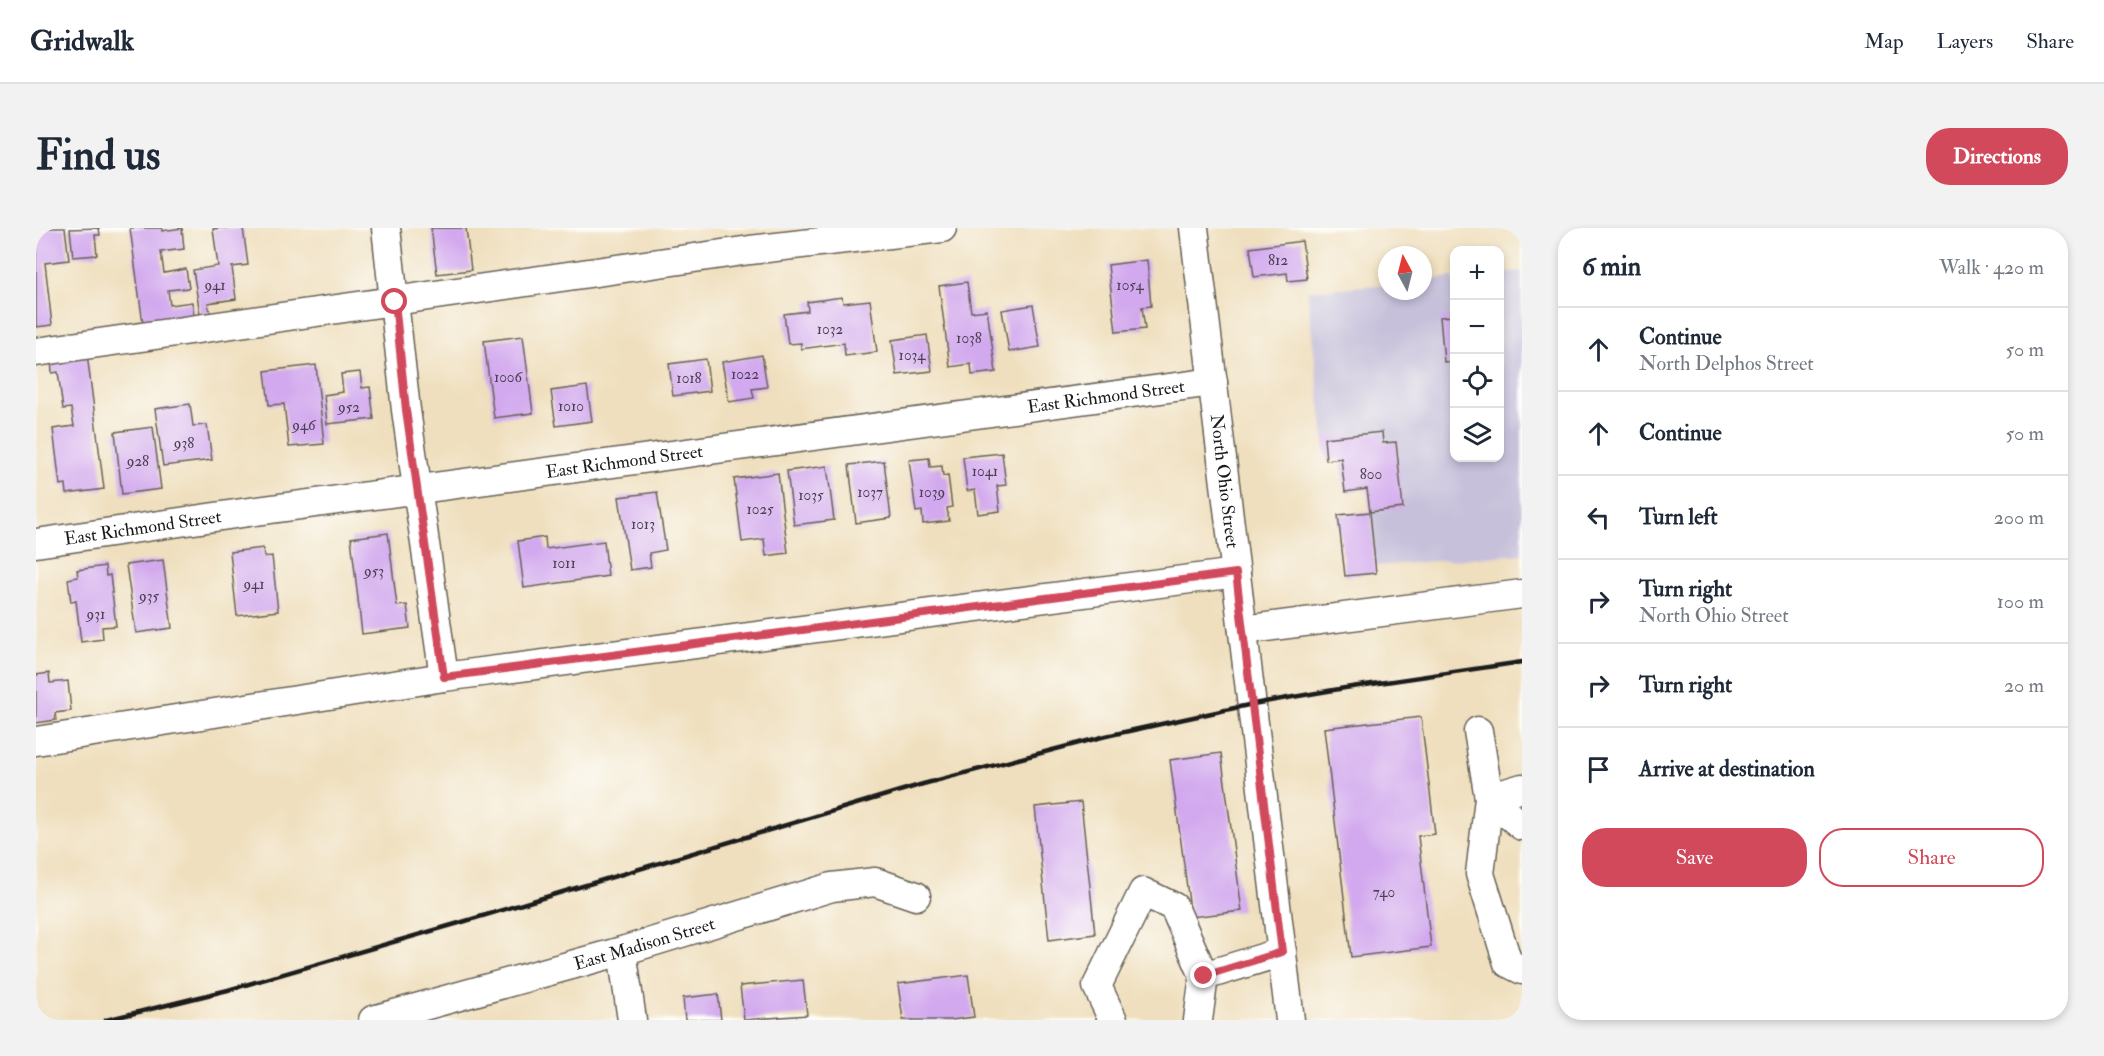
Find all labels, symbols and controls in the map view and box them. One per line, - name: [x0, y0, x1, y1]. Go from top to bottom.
- text: Gridwalk: [30, 24, 134, 59]
- text: Map: [1864, 28, 1904, 55]
- text: Layers: [1937, 28, 1993, 55]
- text: Share: [2026, 28, 2074, 55]
- button: Directions: [1926, 128, 2068, 185]
- text: Find us: [36, 130, 160, 182]
- north arrow: [1378, 246, 1432, 300]
- map controls: [1450, 246, 1504, 462]
- button: +: [1450, 246, 1504, 300]
- house number: 812: [1268, 251, 1288, 270]
- text: 6 min: [1582, 251, 1641, 283]
- text: Walk · 420 m: [1939, 255, 2044, 280]
- house number: 941: [203, 276, 226, 295]
- house number: 1054: [1116, 276, 1145, 295]
- route start: [381, 288, 407, 314]
- button: −: [1450, 300, 1504, 354]
- house number: 1032: [817, 320, 844, 339]
- text: Continue: [1639, 323, 1722, 351]
- house number: 1038: [956, 329, 982, 348]
- icon: ahead: [1582, 333, 1615, 366]
- text: 50 m: [2005, 337, 2044, 362]
- house number: 1034: [899, 346, 926, 365]
- text: North Delphos Street: [1639, 351, 1814, 376]
- button: locate: [1450, 354, 1504, 408]
- house number: 1022: [731, 365, 759, 384]
- house number: 1006: [494, 368, 524, 387]
- house number: 1018: [676, 369, 702, 388]
- street label: East Richmond Street: [1026, 375, 1186, 419]
- house number: 1010: [558, 397, 584, 416]
- house number: 952: [337, 398, 360, 417]
- button: layers: [1450, 408, 1504, 462]
- street label: North Ohio Street: [1205, 413, 1244, 550]
- house number: 946: [291, 416, 317, 435]
- icon: ahead: [1582, 417, 1615, 450]
- text: Continue: [1639, 419, 1722, 447]
- text: 50 m: [2005, 421, 2044, 446]
- house number: 938: [173, 434, 194, 453]
- street label: East Richmond Street: [544, 440, 705, 484]
- house number: 928: [126, 452, 149, 471]
- house number: 1041: [972, 462, 998, 481]
- house number: 800: [1360, 465, 1382, 484]
- house number: 1037: [857, 483, 883, 502]
- house number: 1039: [919, 483, 945, 502]
- house number: 1035: [798, 486, 824, 505]
- house number: 1025: [746, 500, 774, 519]
- icon: left: [1582, 501, 1615, 534]
- text: Turn left: [1639, 503, 1718, 531]
- street label: East Richmond Street: [63, 505, 223, 551]
- text: 200 m: [1994, 505, 2044, 530]
- house number: 1013: [631, 515, 655, 534]
- house number: 1011: [552, 554, 576, 573]
- house number: 953: [363, 562, 384, 581]
- house number: 941: [242, 575, 265, 594]
- text: Turn right: [1639, 575, 1732, 603]
- icon: right: [1582, 585, 1615, 618]
- house number: 935: [138, 587, 159, 606]
- text: 100 m: [1997, 589, 2044, 614]
- text: North Ohio Street: [1639, 603, 1789, 628]
- house number: 931: [86, 605, 105, 624]
- icon: right: [1582, 669, 1615, 702]
- text: Turn right: [1639, 671, 1732, 699]
- text: 20 m: [2004, 673, 2044, 698]
- icon: arrive: [1582, 753, 1615, 786]
- text: Arrive at destination: [1639, 755, 1815, 783]
- button: Save: [1582, 828, 1807, 887]
- button: Share: [1819, 828, 2044, 887]
- house number: 740: [1373, 883, 1395, 902]
- street label: East Madison Street: [572, 912, 718, 976]
- route end: [1190, 962, 1216, 988]

